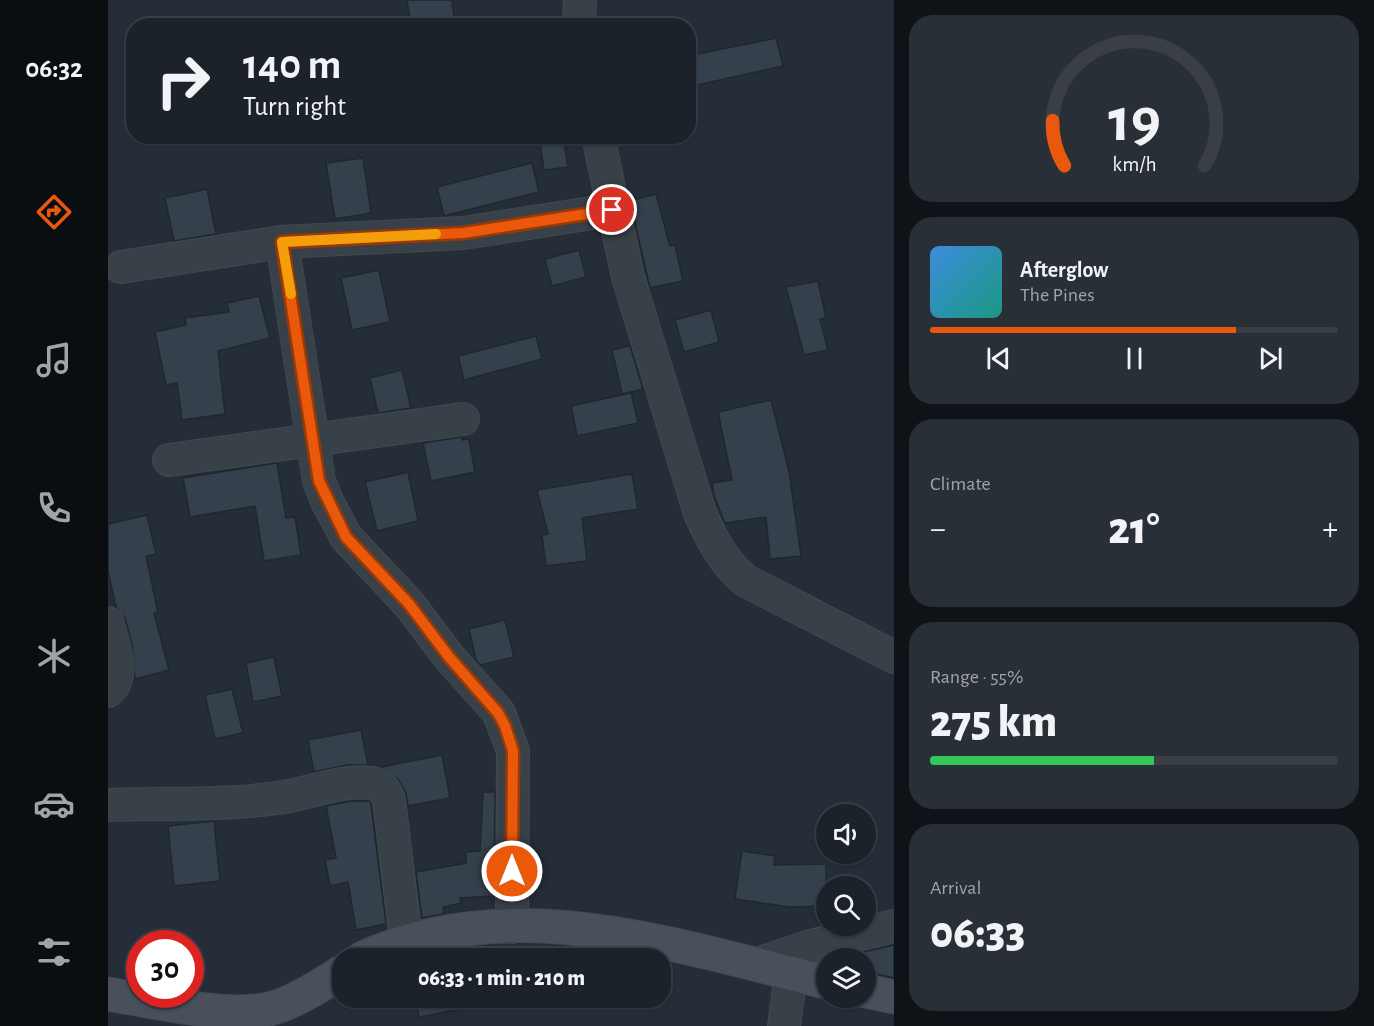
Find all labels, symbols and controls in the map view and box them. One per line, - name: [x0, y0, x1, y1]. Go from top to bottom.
- icon: right: [144, 42, 222, 120]
- text: 140 m: [243, 44, 341, 86]
- text: 06:32: [25, 55, 83, 82]
- text: 19: [1108, 90, 1160, 152]
- text: Turn right: [243, 93, 346, 120]
- text: km/h: [1112, 154, 1156, 175]
- pin: [586, 184, 637, 235]
- icon: directions: [33, 191, 75, 233]
- icon: arrive: [595, 193, 628, 226]
- text: Afterglow: [1020, 259, 1108, 281]
- text: The Pines: [1020, 285, 1095, 305]
- icon: music: [33, 339, 75, 381]
- icon: previous: [982, 342, 1015, 375]
- icon: pause: [1118, 342, 1151, 375]
- icon: next: [1254, 342, 1287, 375]
- text: Climate: [930, 474, 991, 494]
- icon: phone: [33, 487, 75, 529]
- text: 21°: [1108, 507, 1160, 552]
- text: −: [930, 513, 946, 546]
- text: +: [1322, 513, 1338, 546]
- icon: climate: [33, 635, 75, 677]
- text: Range · 55%: [930, 667, 1023, 687]
- text: 275 km: [930, 700, 1057, 745]
- icon: car: [33, 783, 75, 825]
- map controls: [816, 804, 876, 1008]
- button: sound: [816, 804, 876, 864]
- position arrow: [480, 839, 544, 903]
- button: search: [816, 876, 876, 936]
- text: Arrival: [930, 878, 981, 898]
- text: 06:33: [930, 911, 1025, 956]
- speed limit sign: 30: [126, 930, 204, 1008]
- icon: filters: [33, 931, 75, 973]
- button: layers: [816, 948, 876, 1008]
- text: 06:33 · 1 min · 210 m: [418, 967, 585, 989]

